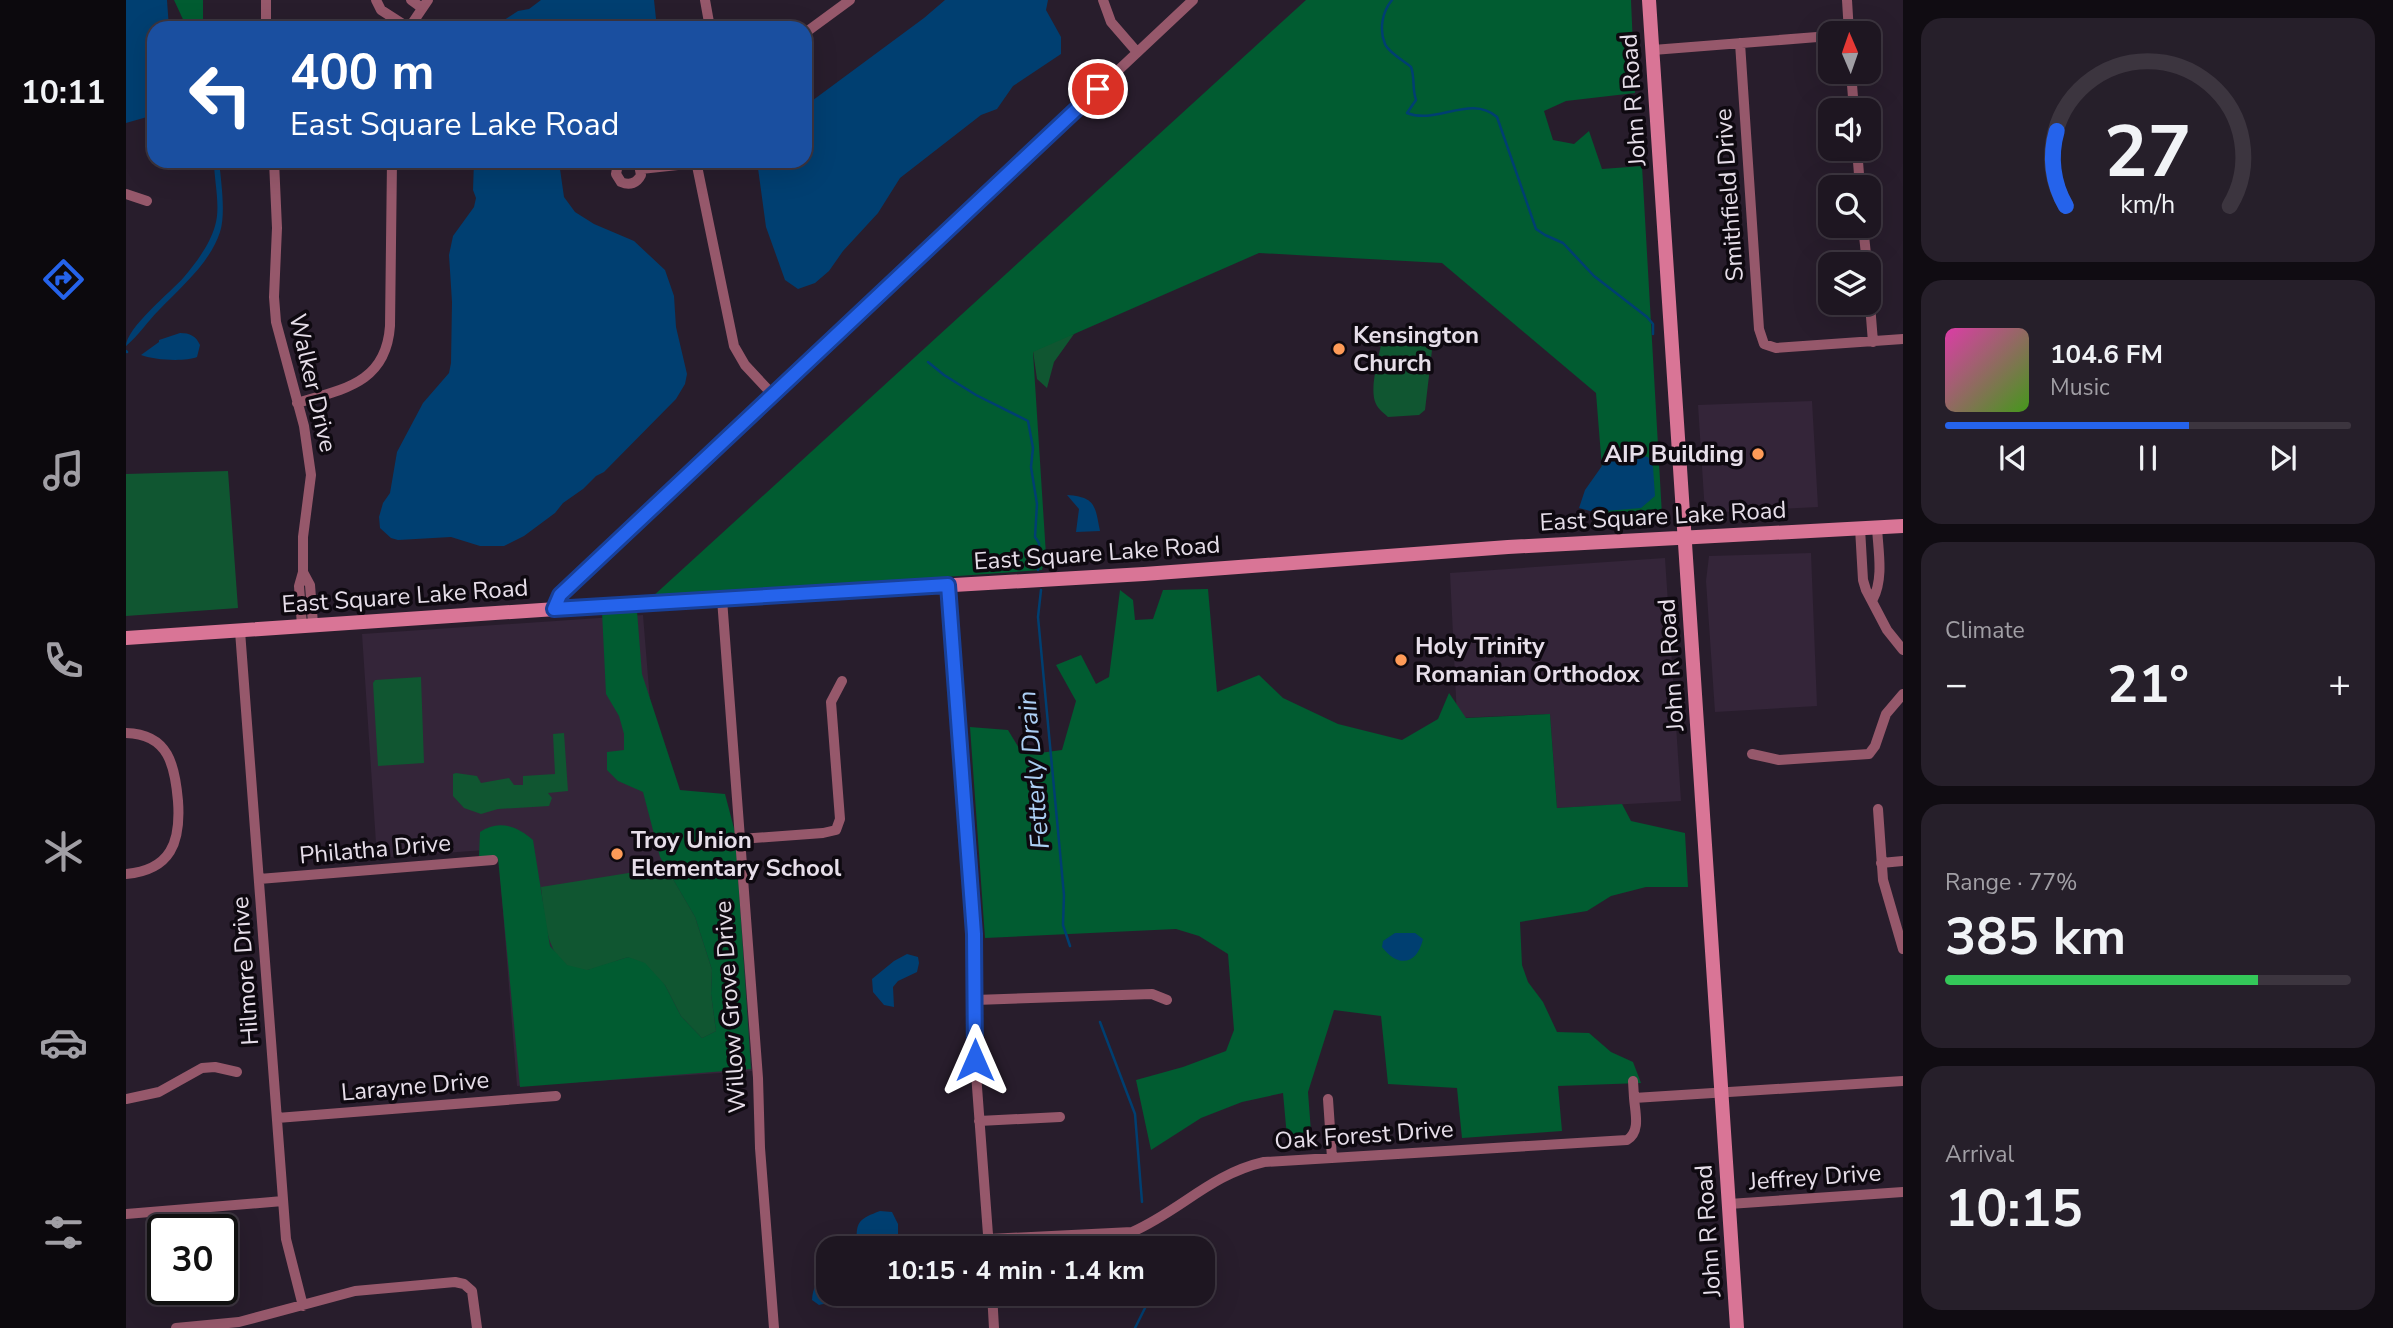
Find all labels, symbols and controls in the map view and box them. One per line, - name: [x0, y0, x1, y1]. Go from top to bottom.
- north arrow: [1818, 21, 1881, 84]
- map controls: [1818, 21, 1881, 315]
- street label: John R Road: [1612, 33, 1654, 168]
- text: 400 m: [290, 39, 434, 106]
- icon: left: [175, 49, 266, 140]
- pin: [1068, 59, 1128, 119]
- icon: arrive: [1079, 70, 1117, 108]
- text: 10:11: [21, 71, 105, 114]
- button: sound: [1818, 98, 1881, 161]
- text: 27: [2104, 102, 2192, 202]
- text: East Square Lake Road: [290, 103, 619, 146]
- street label: Smithfield Drive: [1707, 108, 1751, 282]
- button: search: [1818, 175, 1881, 238]
- text: km/h: [2120, 188, 2176, 222]
- button: layers: [1818, 252, 1881, 315]
- icon: directions: [39, 255, 88, 304]
- street label: Walker Drive: [282, 311, 344, 455]
- place label: Kensington Church: [1353, 319, 1479, 379]
- text: 104.6 FM: [2050, 337, 2163, 372]
- marker: Kensington Church: [1331, 341, 1347, 357]
- text: Music: [2050, 372, 2110, 403]
- place label: AIP Building: [1604, 438, 1744, 470]
- icon: previous: [1994, 439, 2032, 477]
- icon: pause: [2129, 439, 2167, 477]
- icon: next: [2264, 439, 2302, 477]
- icon: music: [39, 446, 88, 495]
- marker: AIP Building: [1750, 446, 1766, 462]
- street label: East Square Lake Road: [1539, 494, 1787, 538]
- street label: East Square Lake Road: [973, 528, 1221, 578]
- street label: East Square Lake Road: [281, 571, 529, 621]
- street label: John R Road: [1650, 598, 1692, 733]
- text: Climate: [1945, 615, 2025, 646]
- place label: Holy Trinity Romanian Orthodox: [1415, 630, 1641, 690]
- icon: phone: [39, 636, 88, 685]
- text: 21°: [2107, 649, 2189, 720]
- marker: Holy Trinity Romanian Orthodox: [1393, 652, 1409, 668]
- text: −: [1945, 659, 1968, 710]
- text: +: [2328, 659, 2351, 710]
- water label: Fetterly Drain: [1009, 689, 1058, 851]
- place label: Troy Union Elementary School: [631, 824, 842, 884]
- street label: Philatha Drive: [298, 826, 452, 872]
- icon: climate: [39, 827, 88, 876]
- marker: Troy Union Elementary School: [609, 846, 625, 862]
- text: Range · 77%: [1945, 867, 2077, 898]
- street label: Hilmore Drive: [224, 896, 266, 1046]
- street label: Willow Grove Drive: [707, 900, 753, 1114]
- text: 385 km: [1945, 901, 2126, 972]
- icon: car: [39, 1018, 88, 1067]
- position arrow: [938, 1023, 1012, 1097]
- street label: Larayne Drive: [340, 1064, 490, 1108]
- street label: Oak Forest Drive: [1273, 1113, 1455, 1157]
- text: Arrival: [1945, 1139, 2014, 1170]
- street label: Jeffrey Drive: [1747, 1156, 1882, 1198]
- street label: John R Road: [1687, 1164, 1729, 1299]
- text: 10:15: [1945, 1173, 2083, 1244]
- icon: filters: [39, 1208, 88, 1257]
- speed limit sign: 30: [147, 1214, 238, 1305]
- text: 10:15 · 4 min · 1.4 km: [886, 1253, 1145, 1288]

